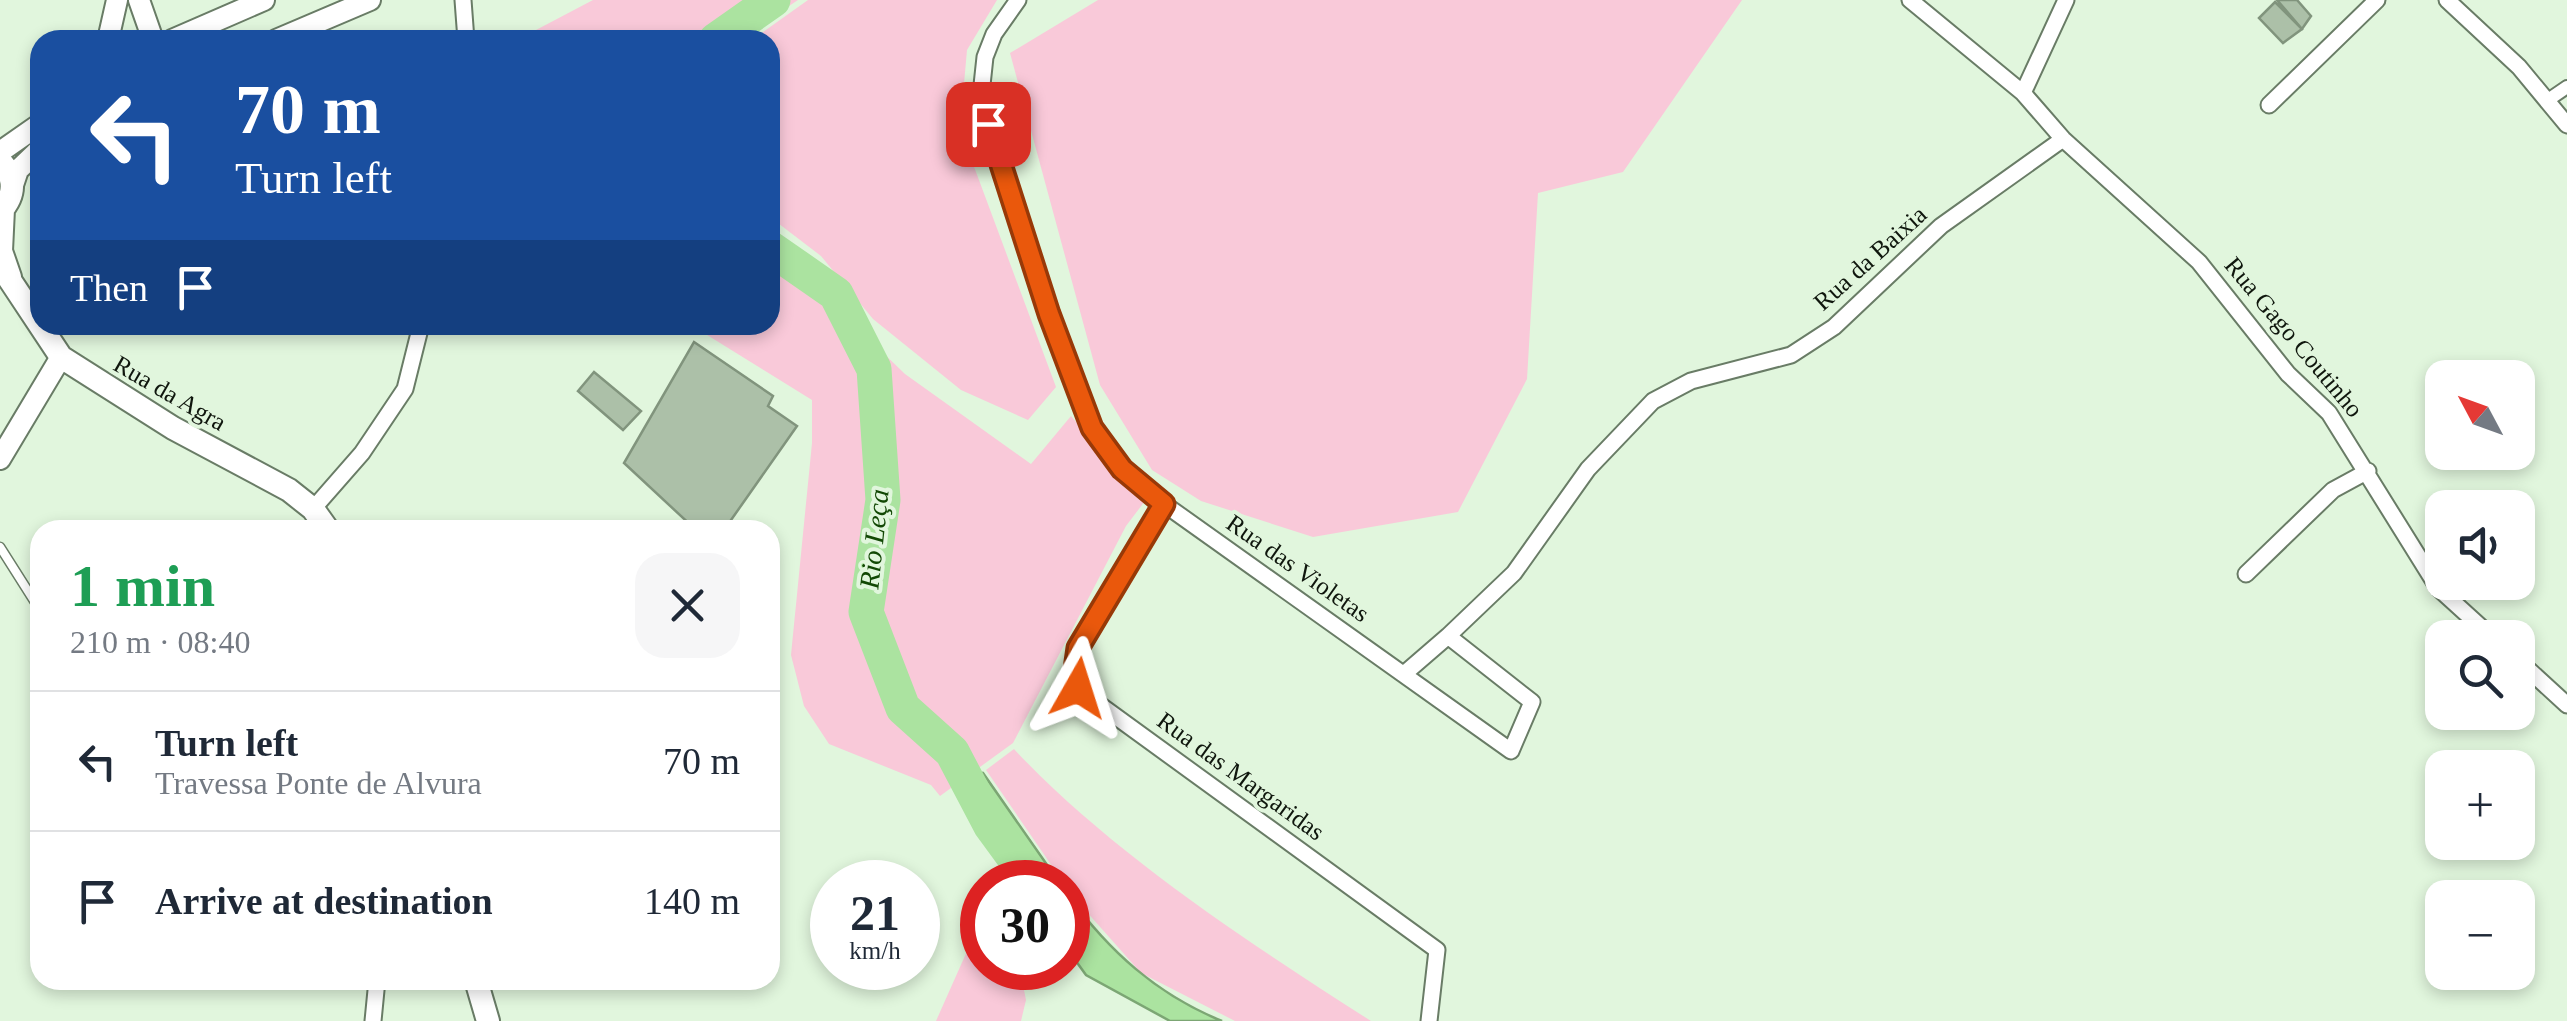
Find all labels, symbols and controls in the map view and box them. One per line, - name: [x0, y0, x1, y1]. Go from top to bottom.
- icon: left: [70, 70, 200, 200]
- text: 70 m: [235, 71, 381, 148]
- pin: [946, 82, 1031, 167]
- icon: arrive: [961, 97, 1016, 152]
- text: Turn left: [235, 153, 392, 203]
- street label: Rua da Baixia: [1808, 201, 1932, 315]
- street label: Rua Gago Coutinho: [2219, 252, 2369, 422]
- icon: arrive: [168, 260, 223, 315]
- text: Then: [70, 267, 148, 309]
- street label: Rua da Agra: [109, 350, 231, 436]
- north arrow: [2425, 360, 2535, 470]
- map controls: [2425, 360, 2535, 990]
- water label: Rio Leça: [853, 487, 895, 591]
- button: sound: [2425, 490, 2535, 600]
- street label: Rua das Violetas: [1222, 509, 1374, 627]
- text: 1 min: [70, 553, 215, 619]
- button: close: [635, 553, 740, 658]
- button: search: [2425, 620, 2535, 730]
- text: 210 m · 08:40: [70, 624, 250, 660]
- position arrow: [1026, 636, 1130, 740]
- street label: Rua das Margaridas: [1152, 706, 1330, 846]
- text: Turn left: [155, 722, 298, 764]
- icon: left: [70, 734, 125, 789]
- text: 70 m: [663, 740, 740, 782]
- button: +: [2425, 750, 2535, 860]
- text: Travessa Ponte de Alvura: [155, 765, 482, 801]
- speed limit sign: 30: [960, 860, 1090, 990]
- icon: arrive: [70, 874, 125, 929]
- text: Arrive at destination: [155, 880, 493, 922]
- text: 140 m: [644, 880, 740, 922]
- button: −: [2425, 880, 2535, 990]
- text: 21: [850, 885, 900, 941]
- text: km/h: [849, 937, 901, 964]

